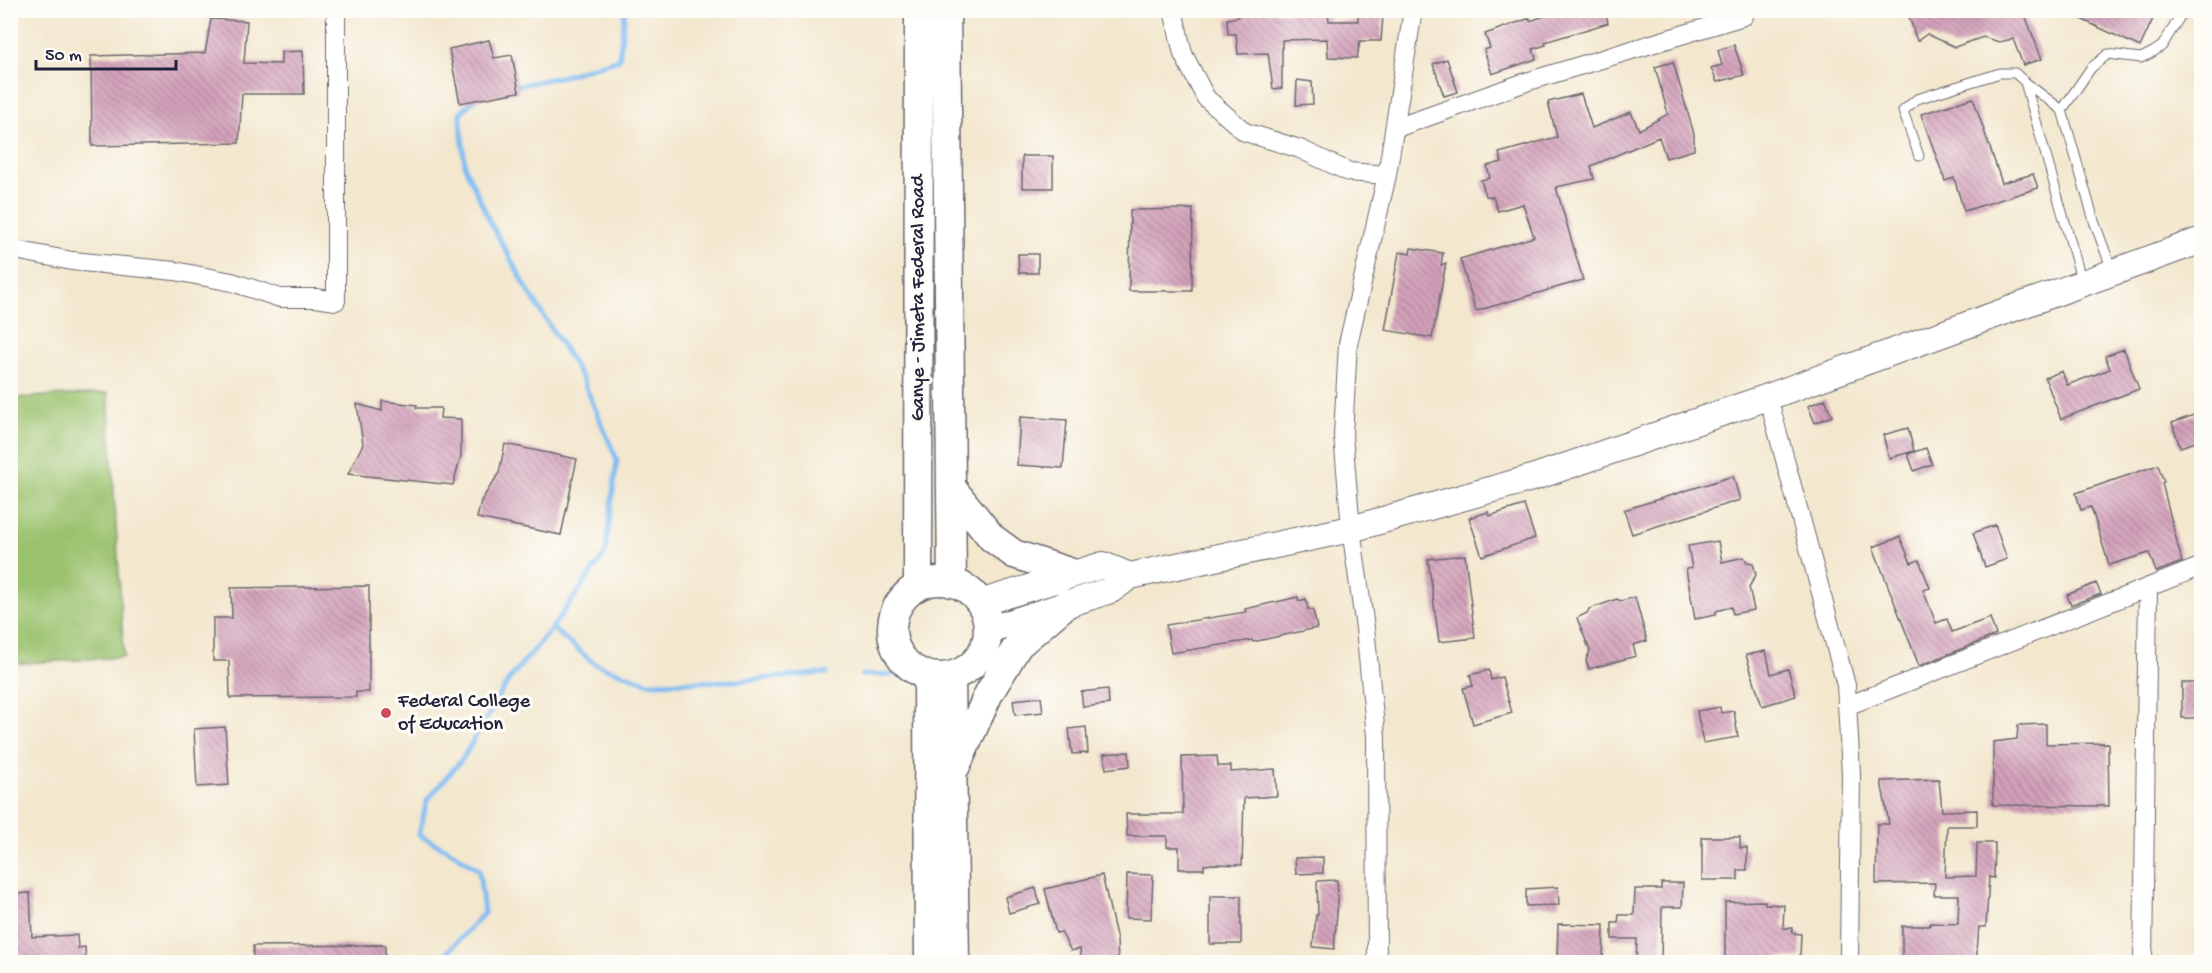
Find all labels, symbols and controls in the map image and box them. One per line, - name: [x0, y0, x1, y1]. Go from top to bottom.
- scale bar: [36, 33, 176, 71]
- text: 50 m: [45, 46, 82, 67]
- street label: Ganye - Jimeta Federal Road: [908, 173, 931, 421]
- place label: Federal College of Education: [397, 691, 531, 737]
- marker: Federal College of Education: [379, 706, 393, 720]

